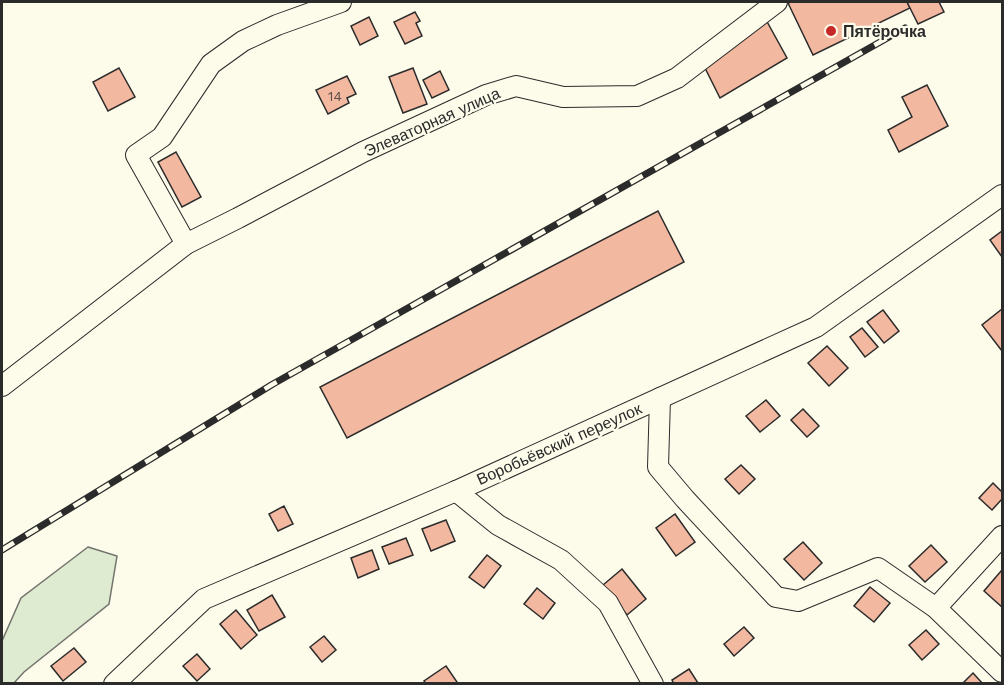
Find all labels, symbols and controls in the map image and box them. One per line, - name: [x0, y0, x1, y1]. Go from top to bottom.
- place label: Пятёрочка: [843, 22, 926, 41]
- marker: Пятёрочка: [824, 24, 838, 38]
- street label: Элеваторная улица: [361, 83, 503, 161]
- house number: 14: [328, 88, 342, 104]
- street label: Воробьёвский переулок: [474, 399, 645, 489]

